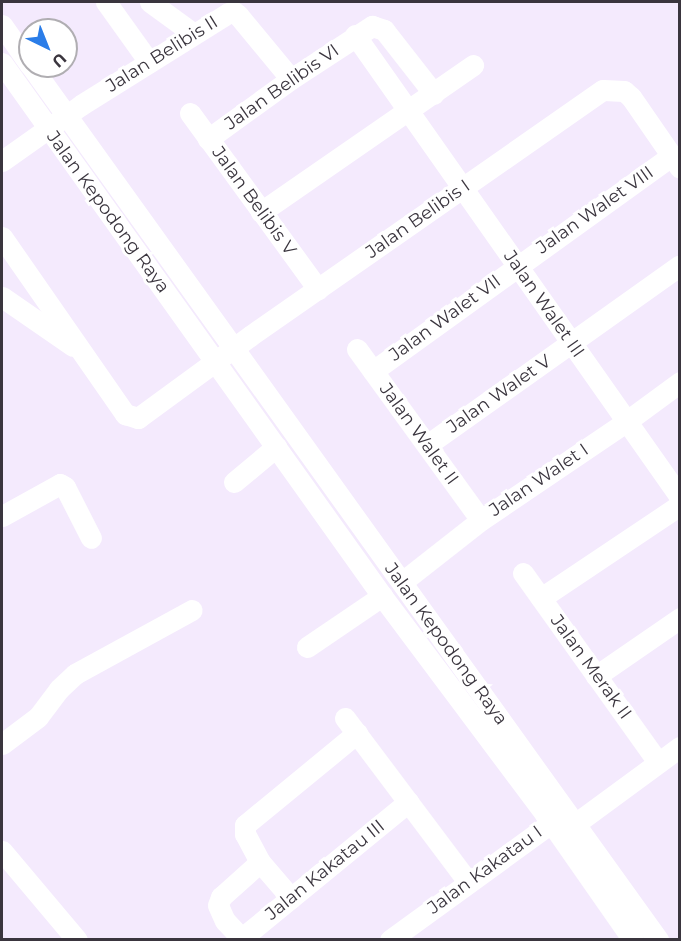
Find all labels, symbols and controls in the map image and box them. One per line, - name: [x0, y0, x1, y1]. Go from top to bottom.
- street label: Jalan Belibis II: [102, 11, 222, 97]
- north arrow: [18, 18, 78, 78]
- street label: Jalan Belibis VI: [221, 40, 343, 134]
- text: U: [48, 49, 70, 71]
- street label: Jalan Kepodong Raya: [42, 127, 174, 297]
- street label: Jalan Belibis V: [207, 142, 301, 260]
- street label: Jalan Walet VIII: [532, 162, 658, 258]
- street label: Jalan Belibis I: [362, 175, 474, 263]
- street label: Jalan Walet III: [499, 246, 589, 362]
- street label: Jalan Walet VII: [385, 270, 505, 366]
- street label: Jalan Walet V: [443, 350, 555, 438]
- street label: Jalan Walet II: [375, 379, 463, 489]
- street label: Jalan Walet I: [485, 439, 593, 521]
- street label: Jalan Kepodong Raya: [380, 559, 512, 729]
- street label: Jalan Merak II: [546, 611, 636, 723]
- street label: Jalan Kakatau III: [261, 815, 389, 925]
- street label: Jalan Kakatau I: [424, 821, 546, 919]

